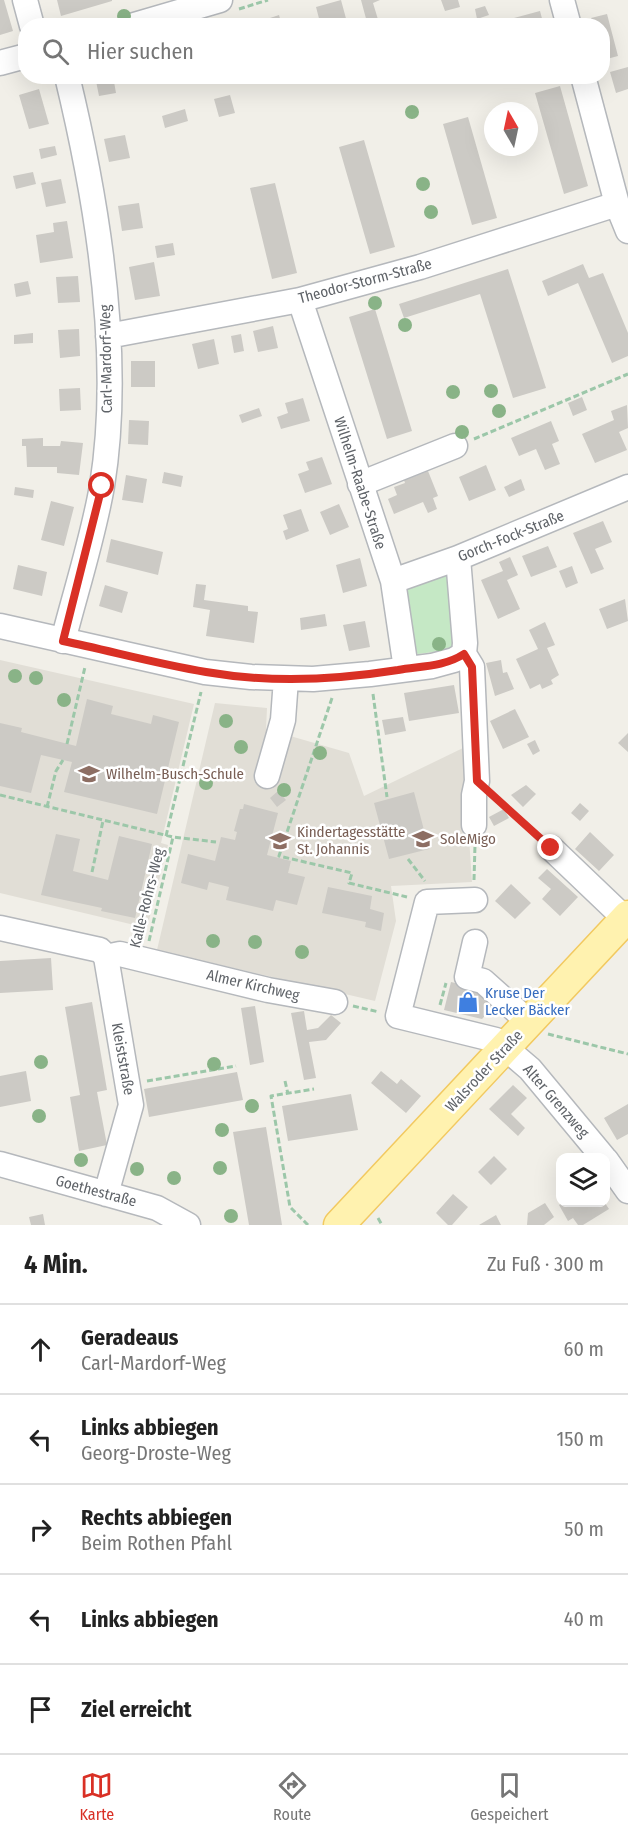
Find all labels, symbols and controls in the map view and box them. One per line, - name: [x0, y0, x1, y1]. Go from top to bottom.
- search box: [18, 18, 610, 84]
- icon: search: [39, 35, 72, 68]
- text: Hier suchen: [87, 38, 194, 65]
- north arrow: [484, 102, 538, 156]
- street label: Theodor-Storm-Straße: [296, 255, 434, 307]
- street label: Carl-Mardorf-Weg: [96, 304, 116, 414]
- street label: Wilhelm-Raabe-Straße: [330, 414, 390, 552]
- route start: [88, 472, 114, 498]
- street label: Gorch-Fock-Straße: [455, 507, 567, 565]
- school or university icon: Wilhelm-Busch-Schule: [77, 762, 101, 786]
- place label: Wilhelm-Busch-Schule: [106, 765, 244, 783]
- place label: Kindertagesstätte St. Johannis: [297, 823, 405, 858]
- school or university icon: SoleMigo: [411, 827, 435, 851]
- school or university icon: Kindertagesstätte St. Johannis: [268, 829, 292, 853]
- place label: SoleMigo: [440, 830, 496, 848]
- route end: [537, 834, 563, 860]
- street label: Kalle-Rohrs-Weg: [126, 846, 168, 950]
- street label: Almer Kirchweg: [205, 966, 301, 1004]
- place label: Kruse Der Lecker Bäcker: [485, 984, 570, 1019]
- shop icon: Kruse Der Lecker Bäcker: [456, 990, 480, 1014]
- street label: Kleiststraße: [108, 1021, 138, 1097]
- street label: Walsroder Straße: [442, 1026, 526, 1116]
- street label: Alter Grenzweg: [519, 1061, 593, 1141]
- map controls: [556, 1153, 610, 1207]
- button: layers: [556, 1153, 610, 1207]
- street label: Goethestraße: [54, 1172, 138, 1210]
- text: 4 Min.: [24, 1249, 88, 1280]
- text: Zu Fuß · 300 m: [487, 1252, 604, 1276]
- text: Geradeaus: [81, 1324, 178, 1351]
- icon: ahead: [24, 1333, 57, 1366]
- text: 60 m: [564, 1337, 604, 1361]
- text: Carl-Mardorf-Weg: [81, 1351, 226, 1375]
- text: Links abbiegen: [81, 1414, 219, 1441]
- icon: left: [24, 1423, 57, 1456]
- text: 150 m: [557, 1427, 604, 1451]
- text: Georg-Droste-Weg: [81, 1441, 231, 1465]
- text: Rechts abbiegen: [81, 1504, 232, 1531]
- icon: right: [24, 1513, 57, 1546]
- text: 50 m: [564, 1517, 604, 1541]
- text: Beim Rothen Pfahl: [81, 1531, 232, 1555]
- icon: left: [24, 1603, 57, 1636]
- text: Links abbiegen: [81, 1606, 219, 1633]
- text: 40 m: [564, 1607, 604, 1631]
- icon: arrive: [24, 1693, 57, 1726]
- text: Ziel erreicht: [81, 1696, 192, 1723]
- tab: Karte: [79, 1769, 114, 1824]
- tab: Route: [273, 1769, 311, 1824]
- tab: Gespeichert: [470, 1769, 549, 1824]

